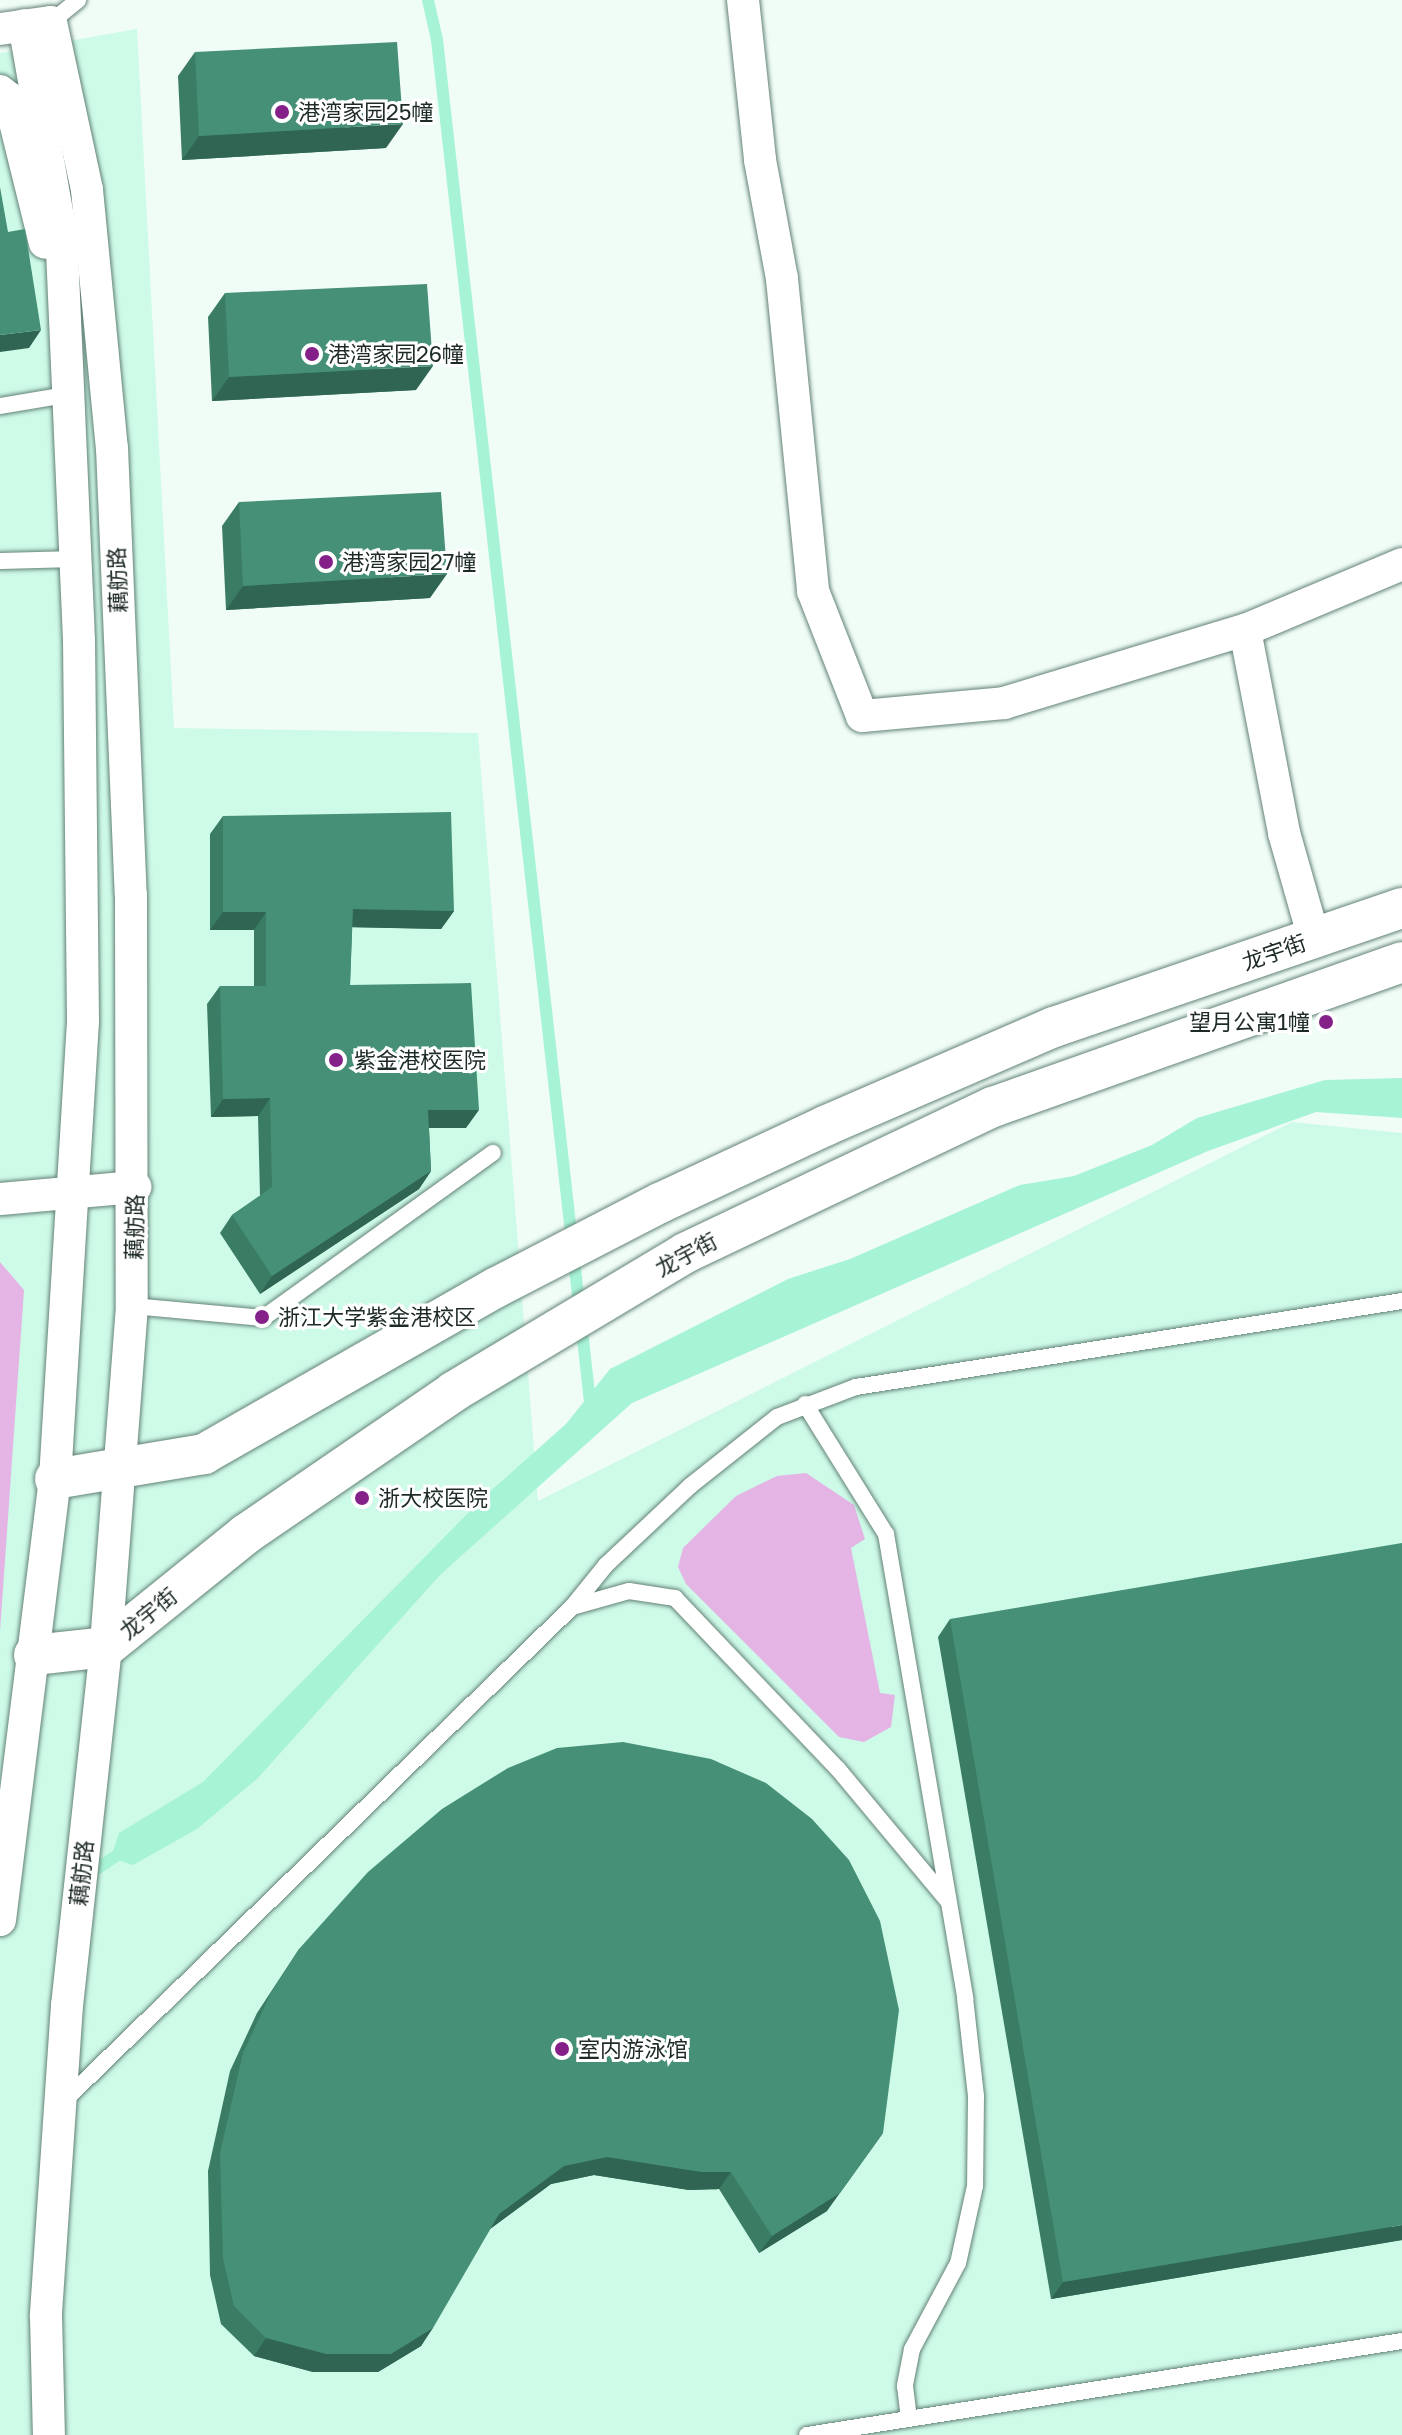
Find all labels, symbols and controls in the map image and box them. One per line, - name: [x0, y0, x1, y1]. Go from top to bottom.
- place label: 港湾家园25幢: [298, 99, 434, 125]
- marker: 港湾家园25幢: [273, 103, 291, 121]
- place label: 港湾家园26幢: [328, 341, 464, 367]
- marker: 港湾家园26幢: [303, 345, 321, 363]
- street label: 藕舫路: [103, 547, 131, 613]
- place label: 港湾家园27幢: [342, 549, 476, 575]
- marker: 港湾家园27幢: [317, 553, 335, 571]
- street label: 龙宇街: [1239, 929, 1309, 975]
- place label: 望月公寓1幢: [1189, 1009, 1310, 1035]
- marker: 望月公寓1幢: [1317, 1013, 1335, 1031]
- place label: 紫金港校医院: [354, 1047, 486, 1073]
- marker: 紫金港校医院: [325, 1049, 347, 1071]
- street label: 藕舫路: [120, 1194, 148, 1260]
- street label: 龙宇街: [651, 1227, 721, 1281]
- place label: 浙江大学紫金港校区: [278, 1304, 476, 1330]
- marker: 浙江大学紫金港校区: [253, 1308, 271, 1326]
- place label: 浙大校医院: [378, 1485, 488, 1511]
- marker: 浙大校医院: [353, 1489, 371, 1507]
- street label: 龙宇街: [114, 1582, 182, 1644]
- street label: 藕舫路: [64, 1839, 98, 1907]
- place label: 室内游泳馆: [578, 2036, 688, 2062]
- marker: 室内游泳馆: [553, 2040, 571, 2058]

